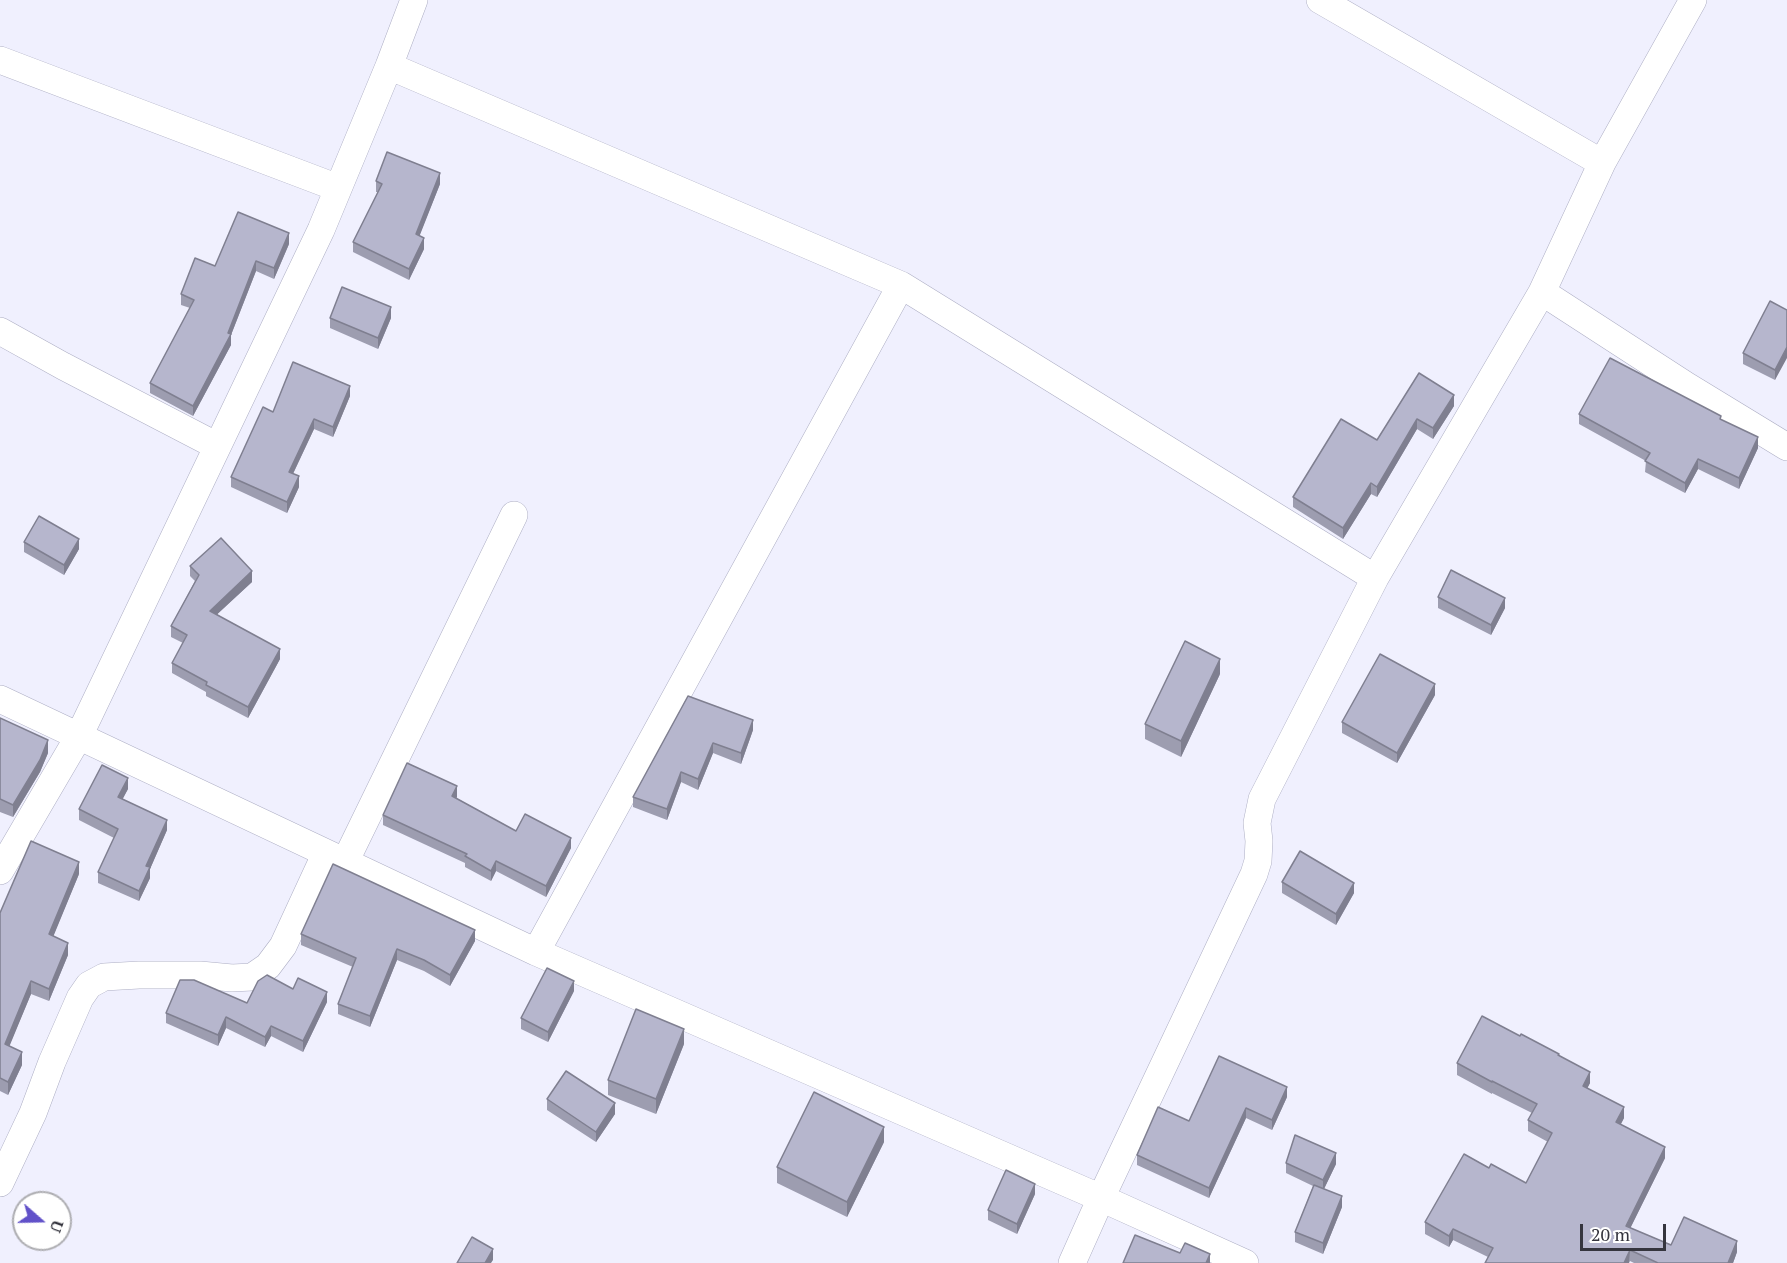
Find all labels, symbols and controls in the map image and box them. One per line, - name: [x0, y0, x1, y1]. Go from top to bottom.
- north arrow: [12, 1191, 72, 1251]
- scale bar: [1583, 1212, 1668, 1250]
- text: U: [45, 1217, 69, 1236]
- text: 20 m: [1591, 1222, 1630, 1246]

